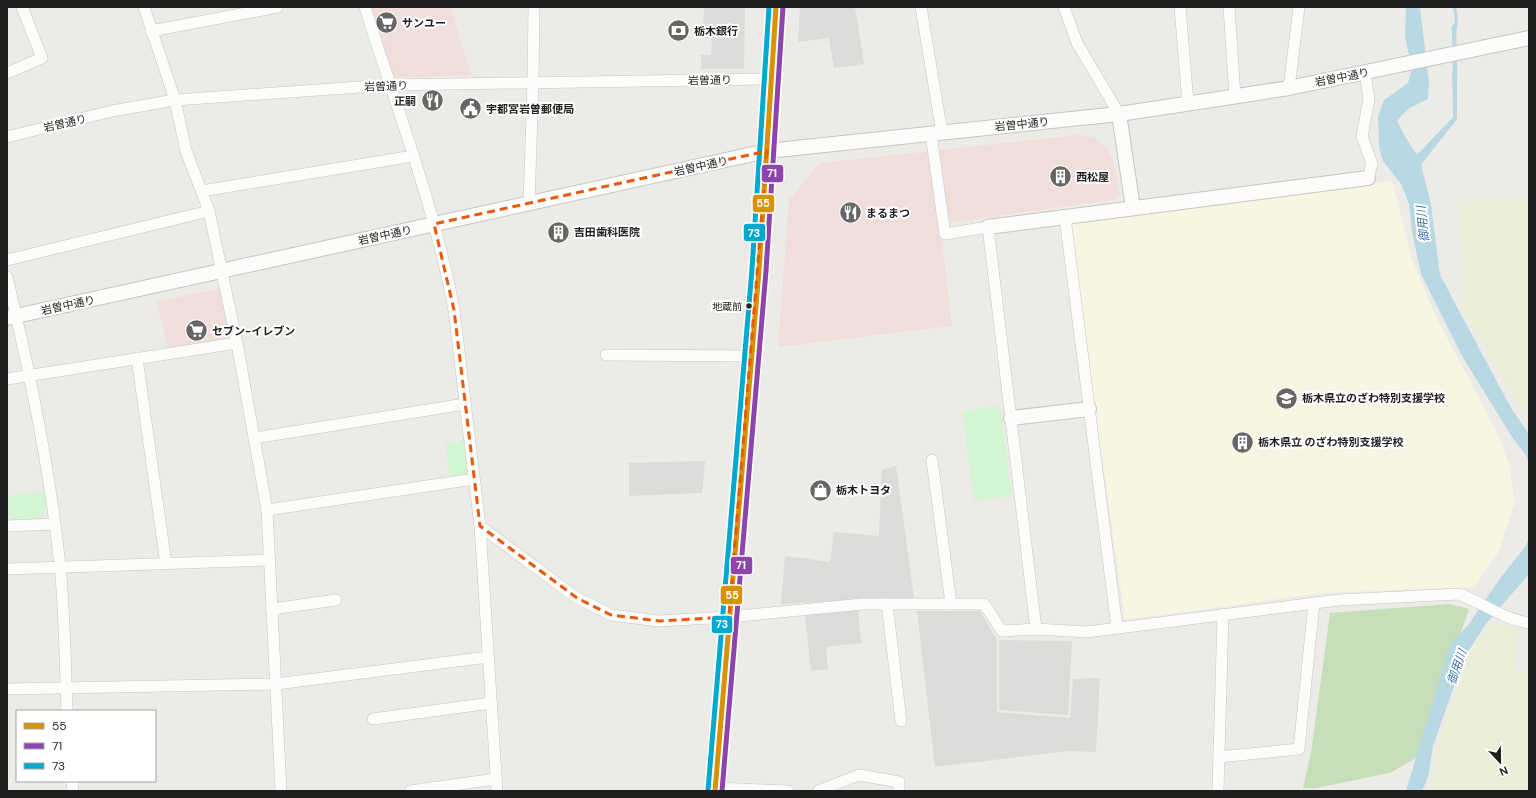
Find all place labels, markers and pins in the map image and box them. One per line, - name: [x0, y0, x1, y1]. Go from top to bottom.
- supermarket icon: サンユー: [374, 10, 400, 36]
- place label: サンユー: [402, 16, 446, 30]
- bank icon: 栃木銀行: [666, 18, 692, 44]
- place label: 栃木銀行: [694, 24, 738, 38]
- restaurant icon: 正嗣: [419, 88, 445, 114]
- place label: 正嗣: [394, 94, 416, 108]
- public building icon: 宇都宮岩曽郵便局: [458, 96, 484, 122]
- place label: 宇都宮岩曽郵便局: [486, 102, 574, 116]
- building icon: 西松屋: [1047, 164, 1073, 190]
- place label: 西松屋: [1076, 170, 1109, 184]
- restaurant icon: まるまつ: [837, 200, 863, 226]
- place label: まるまつ: [866, 206, 910, 220]
- building icon: 吉田歯科医院: [545, 219, 571, 245]
- place label: 吉田歯科医院: [574, 225, 640, 239]
- place label: 地蔵前: [712, 300, 742, 313]
- marker: 地蔵前: [744, 301, 754, 311]
- supermarket icon: セブン-イレブン: [184, 318, 210, 344]
- place label: セブン-イレブン: [212, 324, 295, 338]
- school or university icon: 栃木県立のざわ特別支援学校: [1273, 385, 1299, 411]
- place label: 栃木県立のざわ特別支援学校: [1302, 391, 1445, 405]
- building icon: 栃木県立 のざわ特別支援学校: [1230, 429, 1256, 455]
- place label: 栃木県立 のざわ特別支援学校: [1258, 435, 1404, 449]
- shop icon: 栃木トヨタ: [808, 477, 834, 503]
- place label: 栃木トヨタ: [836, 483, 891, 497]

